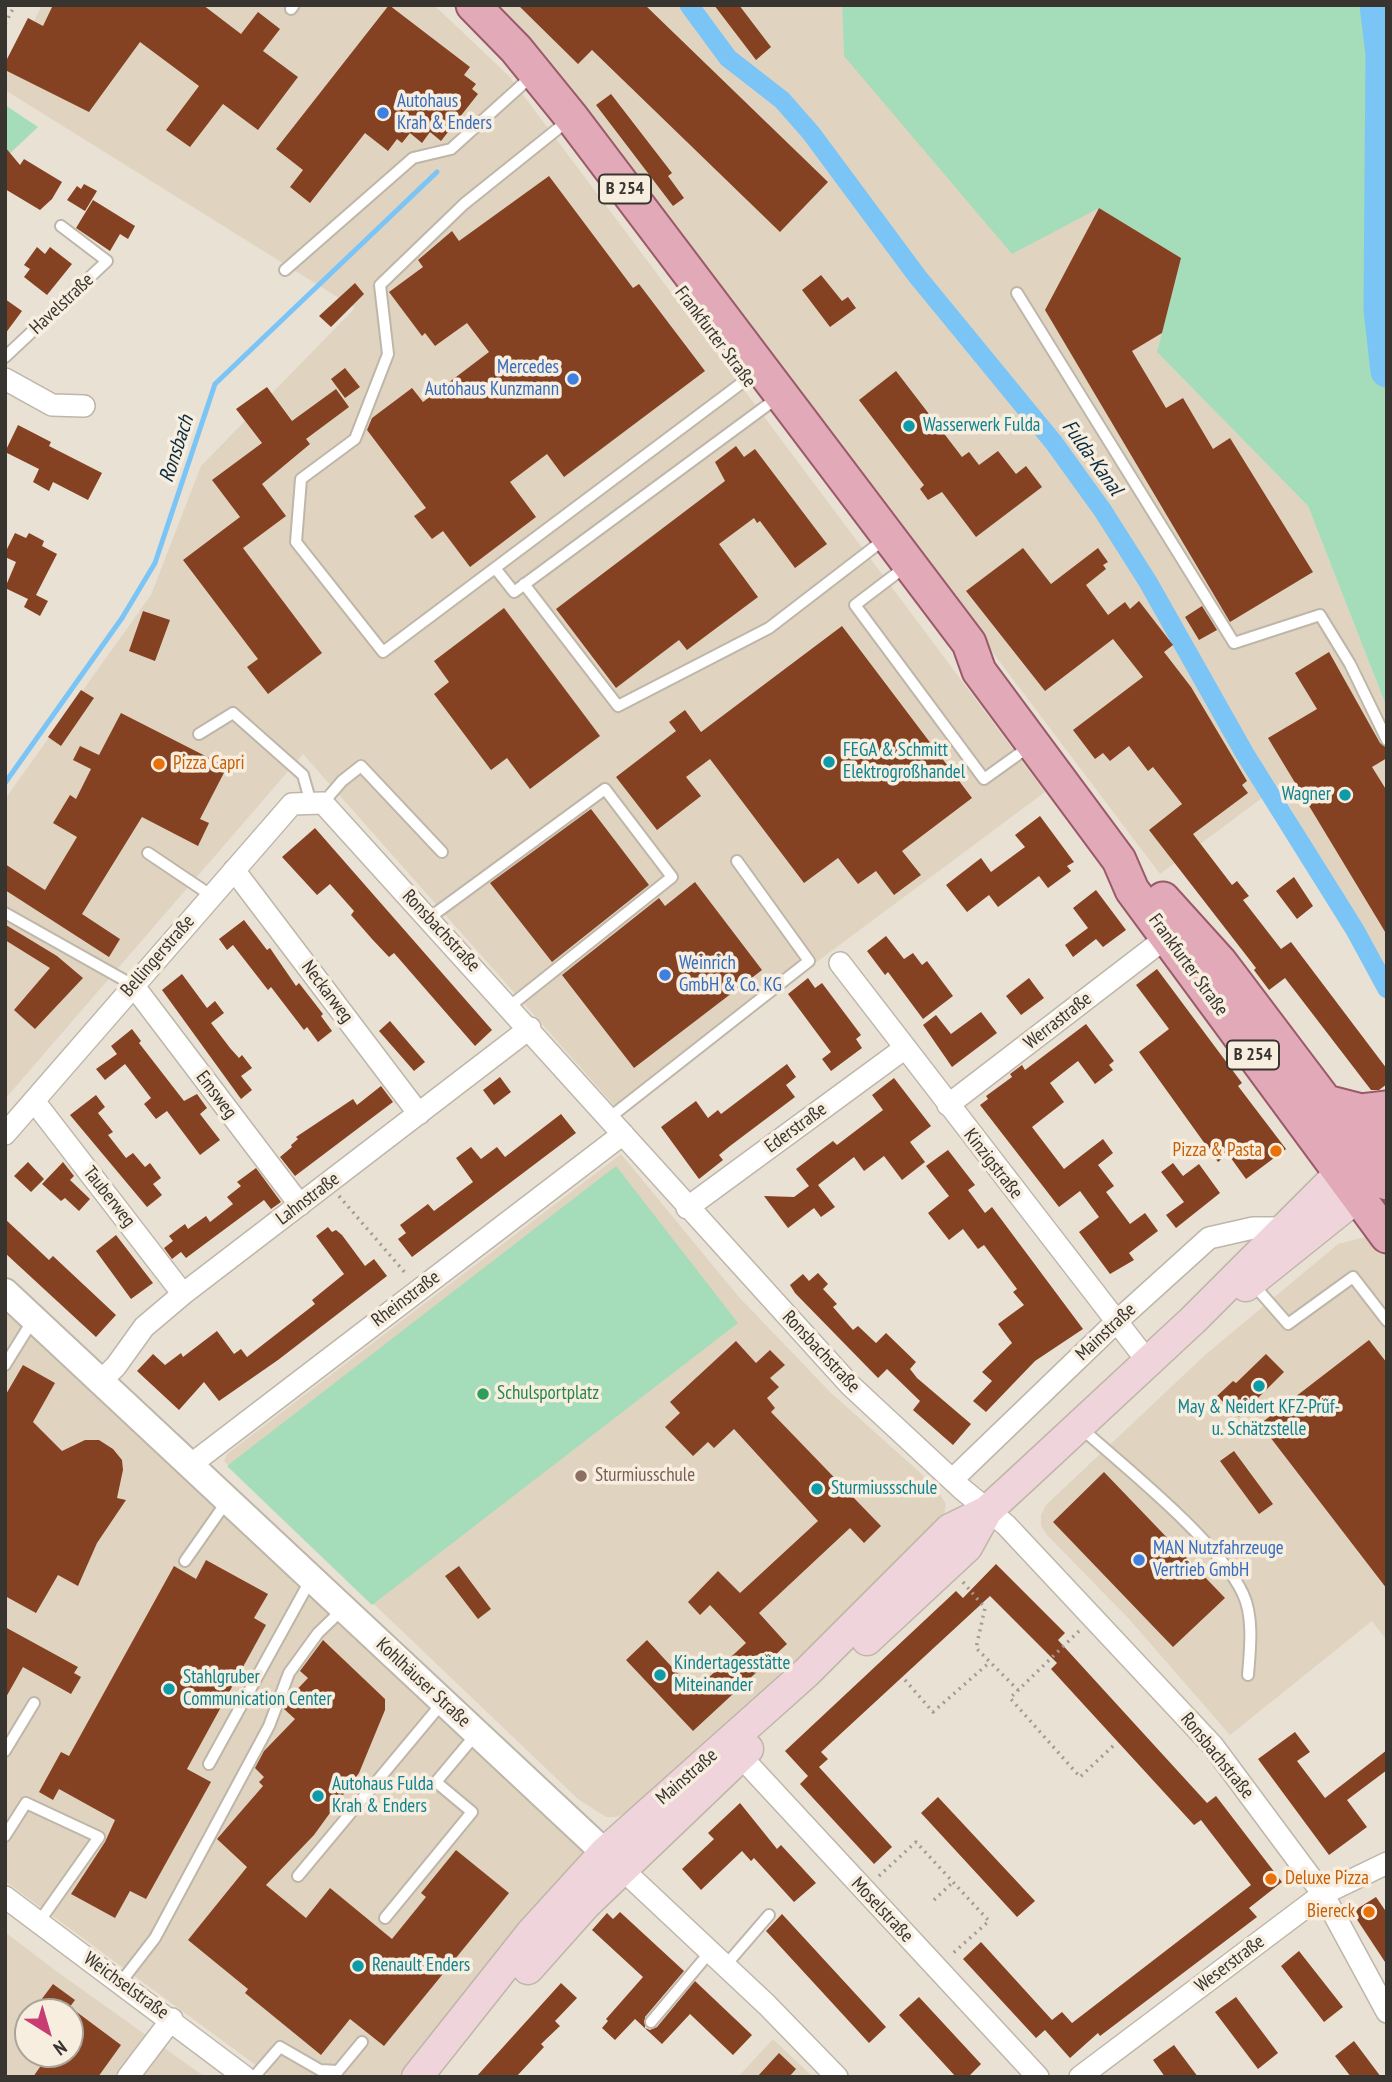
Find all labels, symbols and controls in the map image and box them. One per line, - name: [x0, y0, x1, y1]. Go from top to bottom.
- place label: Autohaus Krah & Enders: [397, 91, 492, 135]
- marker: Autohaus Krah & Enders: [375, 105, 391, 121]
- road number: B 254: [599, 174, 651, 204]
- street label: Havelstraße: [25, 269, 99, 339]
- street label: Frankfurter Straße: [670, 282, 760, 392]
- place label: Mercedes Autohaus Kunzmann: [425, 357, 559, 401]
- marker: Mercedes Autohaus Kunzmann: [565, 371, 581, 387]
- water label: Ronsbach: [154, 412, 200, 486]
- place label: Wasserwerk Fulda: [923, 415, 1040, 437]
- water label: Fulda-Kanal: [1056, 415, 1128, 501]
- marker: Wasserwerk Fulda: [901, 418, 917, 434]
- place label: FEGA & Schmitt Elektrogroßhandel: [843, 740, 965, 784]
- place label: Pizza Capri: [173, 753, 245, 775]
- marker: FEGA & Schmitt Elektrogroßhandel: [821, 754, 837, 770]
- marker: Pizza Capri: [151, 756, 167, 772]
- place label: Wagner: [1282, 784, 1331, 806]
- marker: Wagner: [1337, 787, 1353, 803]
- street label: Ronsbachstraße: [397, 885, 485, 977]
- street label: Bellingerstraße: [116, 910, 200, 1002]
- street label: Frankfurter Straße: [1143, 910, 1233, 1020]
- place label: Weinrich GmbH & Co. KG: [679, 953, 782, 997]
- street label: Neckarweg: [296, 956, 358, 1028]
- marker: Weinrich GmbH & Co. KG: [657, 967, 673, 983]
- street label: Werrastraße: [1020, 988, 1096, 1054]
- road number: B 254: [1227, 1040, 1279, 1070]
- street label: Emsweg: [191, 1067, 241, 1123]
- street label: Ederstraße: [761, 1098, 831, 1158]
- street label: Kinzigstraße: [959, 1124, 1027, 1204]
- place label: Pizza & Pasta: [1173, 1140, 1262, 1162]
- marker: Pizza & Pasta: [1268, 1143, 1284, 1159]
- street label: Tauberweg: [78, 1162, 140, 1232]
- street label: Lahnstraße: [272, 1168, 344, 1230]
- street label: Rheinstraße: [367, 1266, 445, 1332]
- street label: Mainstraße: [1071, 1299, 1141, 1365]
- street label: Ronsbachstraße: [777, 1306, 865, 1398]
- marker: May & Neidert KFZ-Prüf- u. Schätzstelle: [1251, 1378, 1267, 1394]
- place label: Schulsportplatz: [497, 1383, 599, 1405]
- marker: Schulsportplatz: [475, 1386, 491, 1402]
- place label: May & Neidert KFZ-Prüf- u. Schätzstelle: [1178, 1397, 1340, 1441]
- place label: Sturmiusschule: [595, 1465, 695, 1487]
- marker: Sturmiusschule: [573, 1468, 589, 1484]
- place label: Sturmiussschule: [831, 1478, 937, 1500]
- marker: Sturmiussschule: [809, 1481, 825, 1497]
- place label: MAN Nutzfahrzeuge Vertrieb GmbH: [1153, 1538, 1284, 1582]
- marker: MAN Nutzfahrzeuge Vertrieb GmbH: [1131, 1552, 1147, 1568]
- street label: Kohlhäuser Straße: [371, 1634, 475, 1732]
- place label: Kindertagesstätte Miteinander: [674, 1653, 790, 1697]
- place label: Stahlgruber Communication Center: [183, 1667, 332, 1711]
- marker: Kindertagesstätte Miteinander: [652, 1667, 668, 1683]
- marker: Stahlgruber Communication Center: [161, 1681, 177, 1697]
- street label: Ronsbachstraße: [1175, 1708, 1259, 1804]
- street label: Mainstraße: [652, 1744, 722, 1810]
- place label: Autohaus Fulda Krah & Enders: [332, 1774, 434, 1818]
- marker: Autohaus Fulda Krah & Enders: [310, 1788, 326, 1804]
- place label: Deluxe Pizza: [1285, 1868, 1369, 1890]
- marker: Deluxe Pizza: [1263, 1871, 1279, 1887]
- street label: Moselstraße: [846, 1873, 918, 1947]
- place label: Biereck: [1307, 1901, 1355, 1923]
- marker: Biereck: [1361, 1904, 1377, 1920]
- street label: Weserstraße: [1191, 1931, 1269, 1997]
- street label: Weichselstraße: [79, 1948, 173, 2024]
- place label: Renault Enders: [372, 1955, 470, 1977]
- marker: Renault Enders: [350, 1958, 366, 1974]
- north arrow: [14, 1998, 84, 2068]
- text: N: [49, 2035, 72, 2061]

